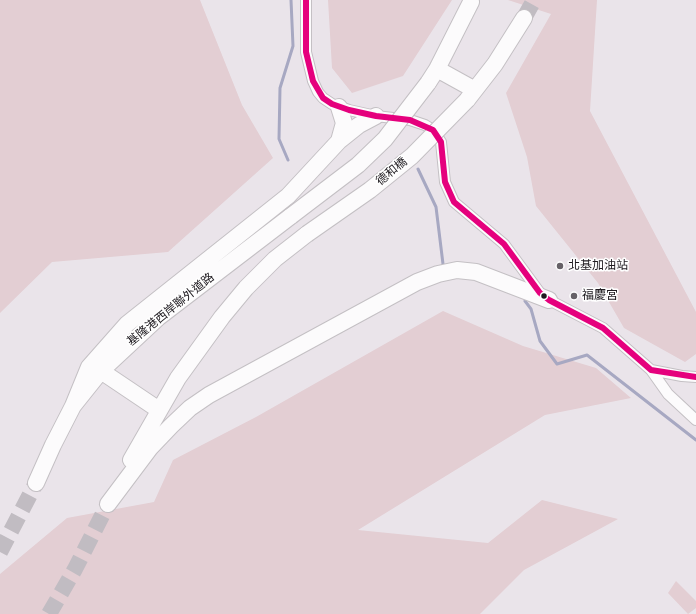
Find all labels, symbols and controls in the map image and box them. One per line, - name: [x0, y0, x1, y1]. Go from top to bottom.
- street label: 德和橋: [373, 155, 411, 189]
- place label: 北基加油站: [568, 259, 628, 273]
- marker: 北基加油站: [555, 261, 565, 271]
- street label: 基隆港西岸聯外道路: [125, 270, 217, 350]
- place label: 福慶宮: [582, 289, 618, 303]
- unlabelled marker: [539, 291, 549, 301]
- marker: 福慶宮: [569, 291, 579, 301]

